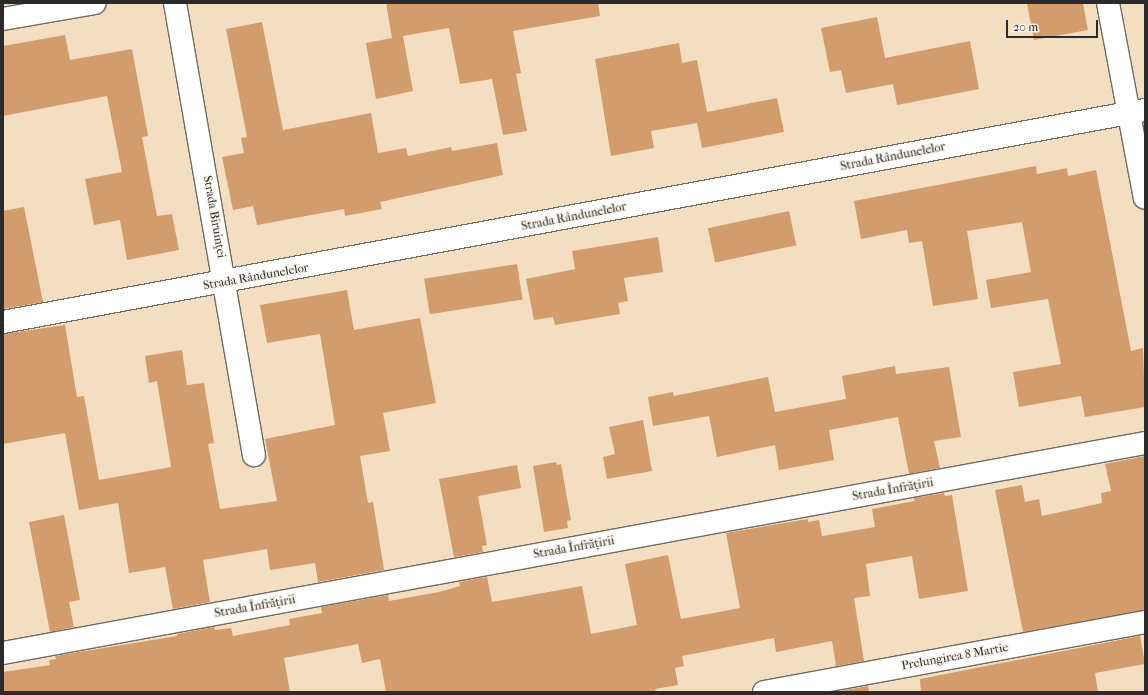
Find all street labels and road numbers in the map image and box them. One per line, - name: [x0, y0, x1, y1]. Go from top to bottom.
- street label: Strada Rândunelelor: [839, 140, 947, 174]
- street label: Strada Biruinței: [200, 175, 228, 259]
- street label: Strada Rândunelelor: [520, 200, 628, 234]
- street label: Strada Rândunelelor: [202, 261, 310, 293]
- street label: Strada Înfrățirii: [851, 476, 935, 504]
- street label: Strada Înfrățirii: [532, 534, 616, 562]
- street label: Strada Înfrățirii: [213, 593, 297, 621]
- street label: Prelungirea 8 Martie: [900, 641, 1010, 673]

